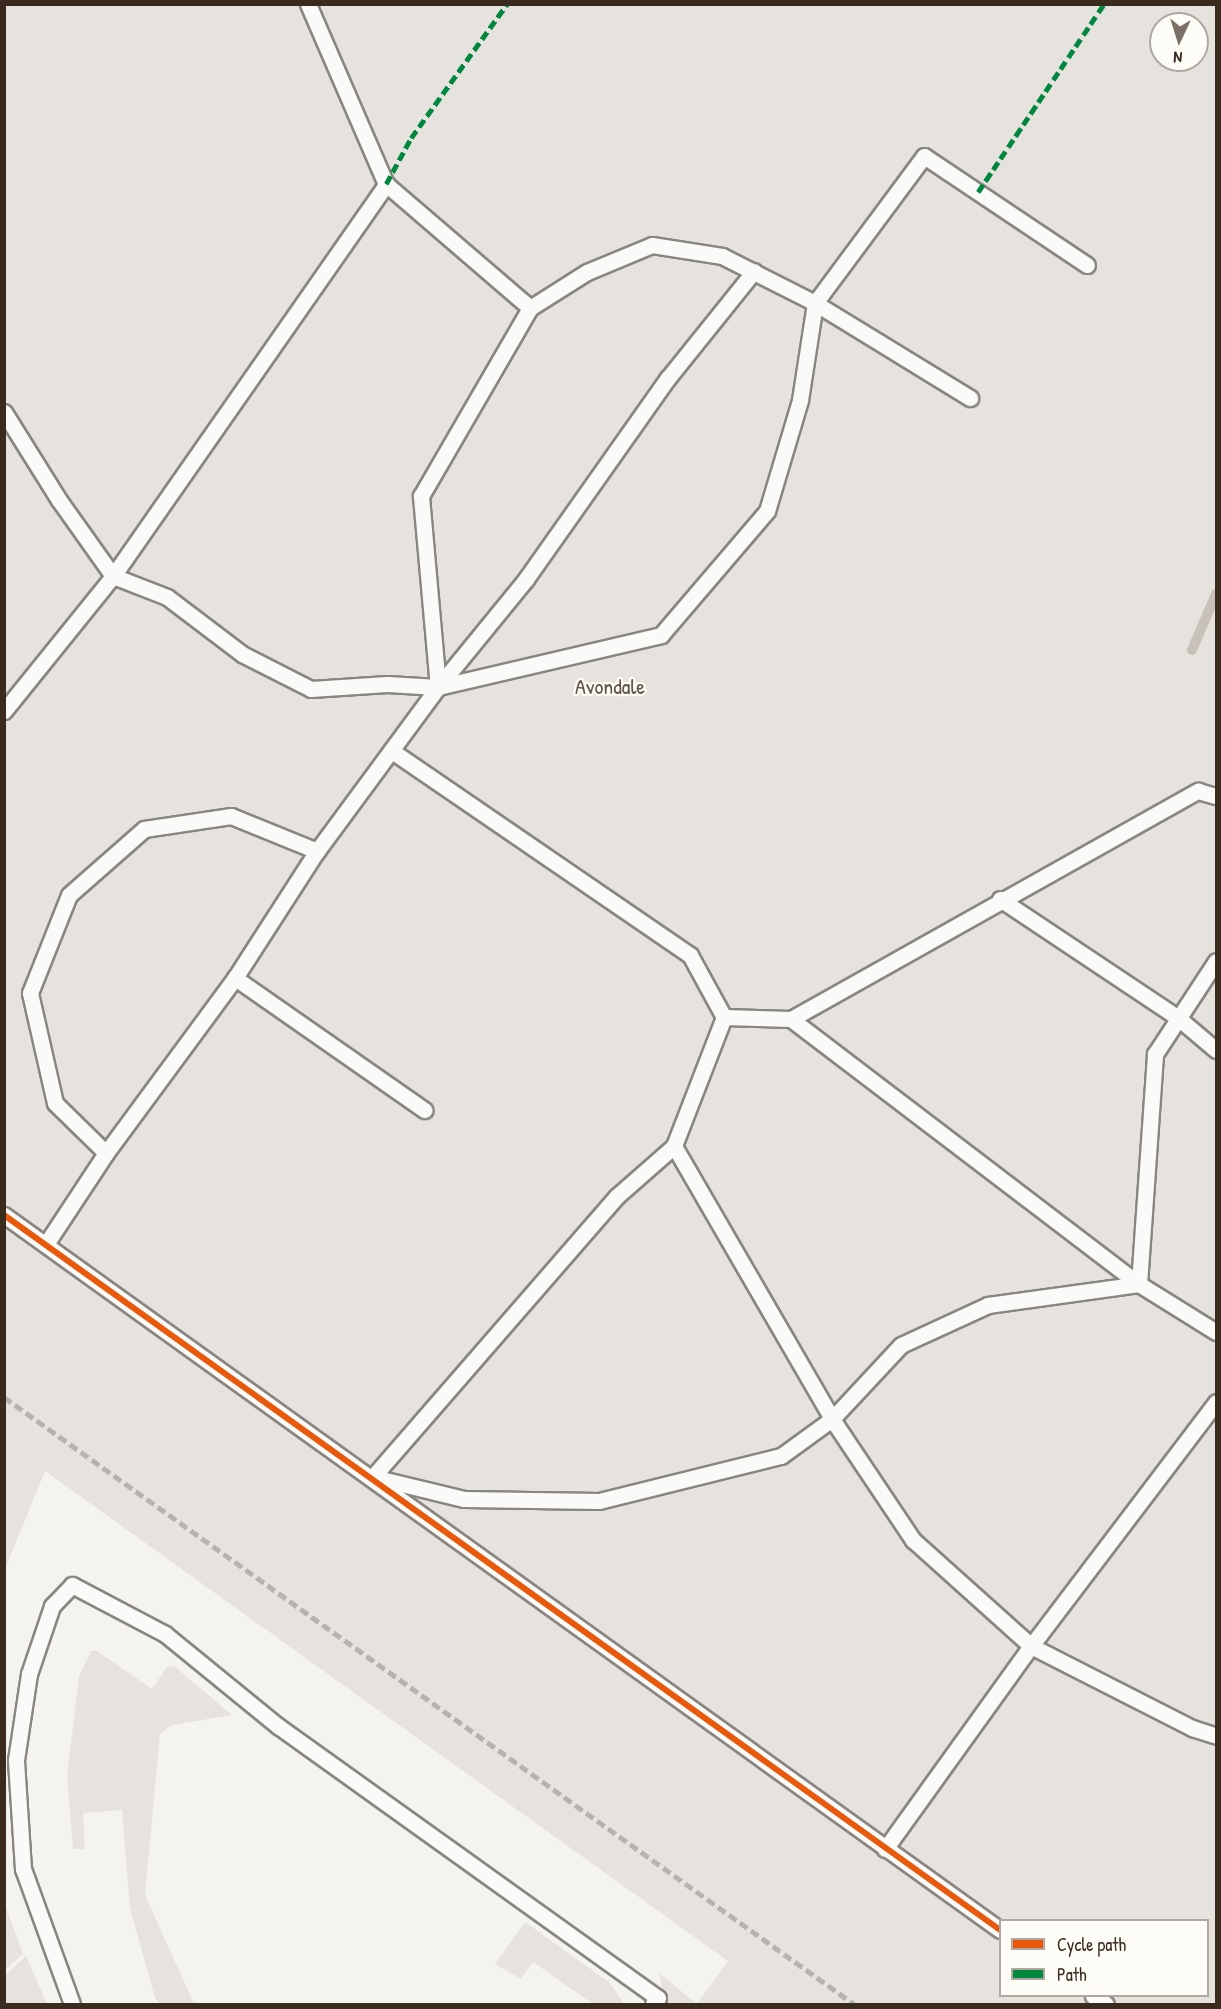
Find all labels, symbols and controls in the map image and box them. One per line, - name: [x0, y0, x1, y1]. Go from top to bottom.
- north arrow: [1149, 12, 1209, 72]
- text: N: [1173, 47, 1183, 69]
- park label: Avondale: [575, 674, 645, 700]
- legend: [999, 1919, 1209, 1997]
- text: Cycle path: [1057, 1932, 1126, 1957]
- text: Path: [1057, 1962, 1086, 1987]

